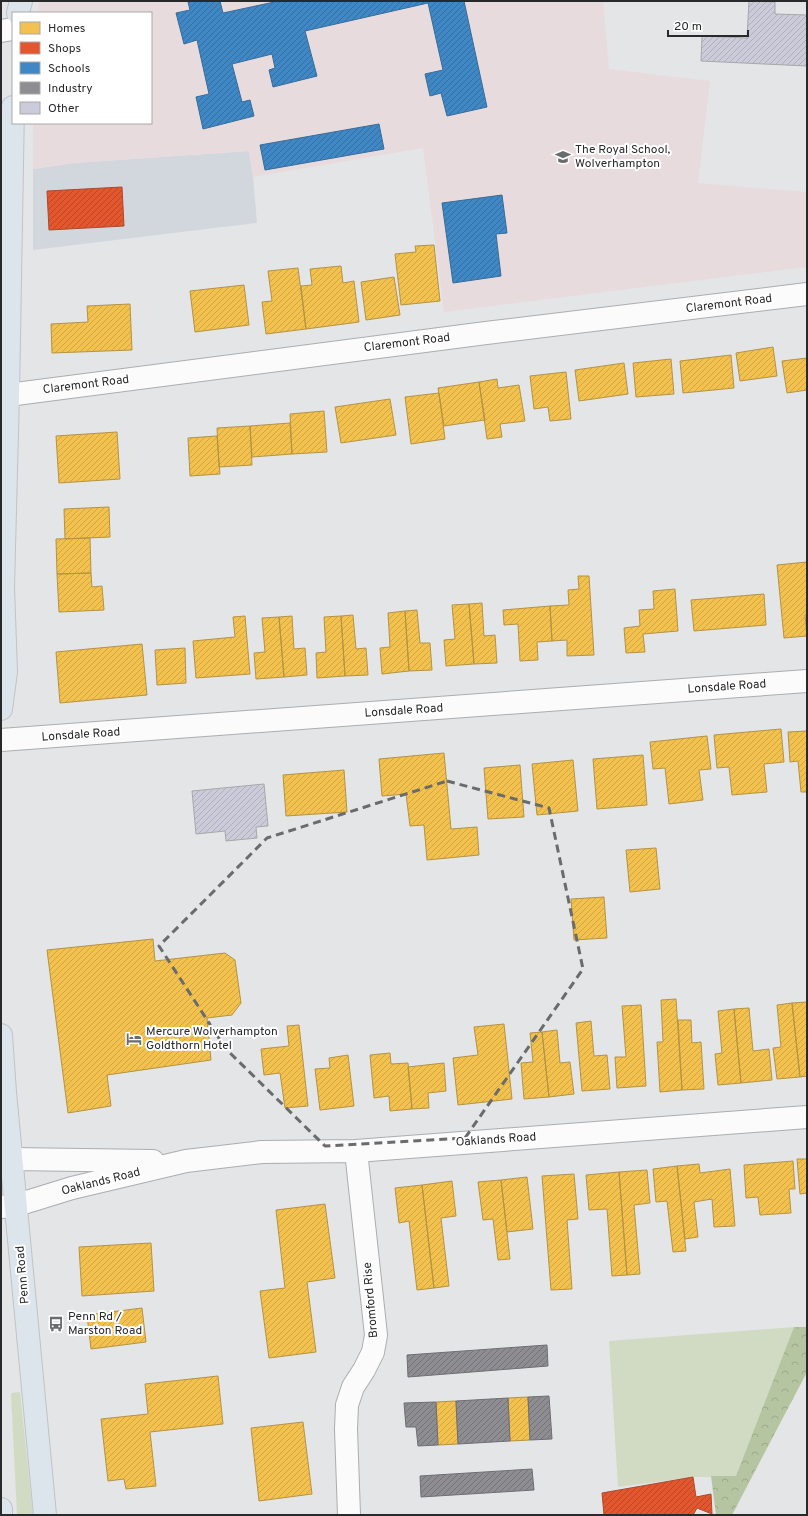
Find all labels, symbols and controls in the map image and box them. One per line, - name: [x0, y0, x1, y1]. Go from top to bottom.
- legend: [12, 12, 152, 124]
- scale bar: [668, 12, 748, 38]
- text: 20 m: [674, 19, 702, 35]
- text: Homes: [48, 21, 85, 37]
- text: Shops: [48, 41, 81, 57]
- text: Schools: [48, 61, 90, 77]
- text: Industry: [48, 81, 93, 97]
- text: Other: [48, 101, 80, 117]
- place label: The Royal School, Wolverhampton: [575, 142, 671, 172]
- school or university icon: The Royal School, Wolverhampton: [554, 148, 572, 166]
- street label: Claremont Road: [685, 291, 773, 317]
- street label: Claremont Road: [363, 330, 451, 356]
- street label: Claremont Road: [42, 372, 130, 398]
- street label: Lonsdale Road: [687, 676, 767, 698]
- street label: Lonsdale Road: [364, 700, 444, 722]
- street label: Lonsdale Road: [41, 724, 121, 746]
- place label: Mercure Wolverhampton Goldthorn Hotel: [146, 1024, 278, 1054]
- hotel icon: Mercure Wolverhampton Goldthorn Hotel: [125, 1030, 143, 1048]
- street label: Oaklands Road: [455, 1129, 537, 1151]
- street label: Oaklands Road: [60, 1164, 142, 1200]
- street label: Penn Road: [12, 1245, 34, 1305]
- street label: Bromford Rise: [360, 1261, 382, 1339]
- place label: Penn Rd / Marston Road: [68, 1309, 142, 1339]
- bus stop icon: Penn Rd / Marston Road: [47, 1315, 65, 1333]

